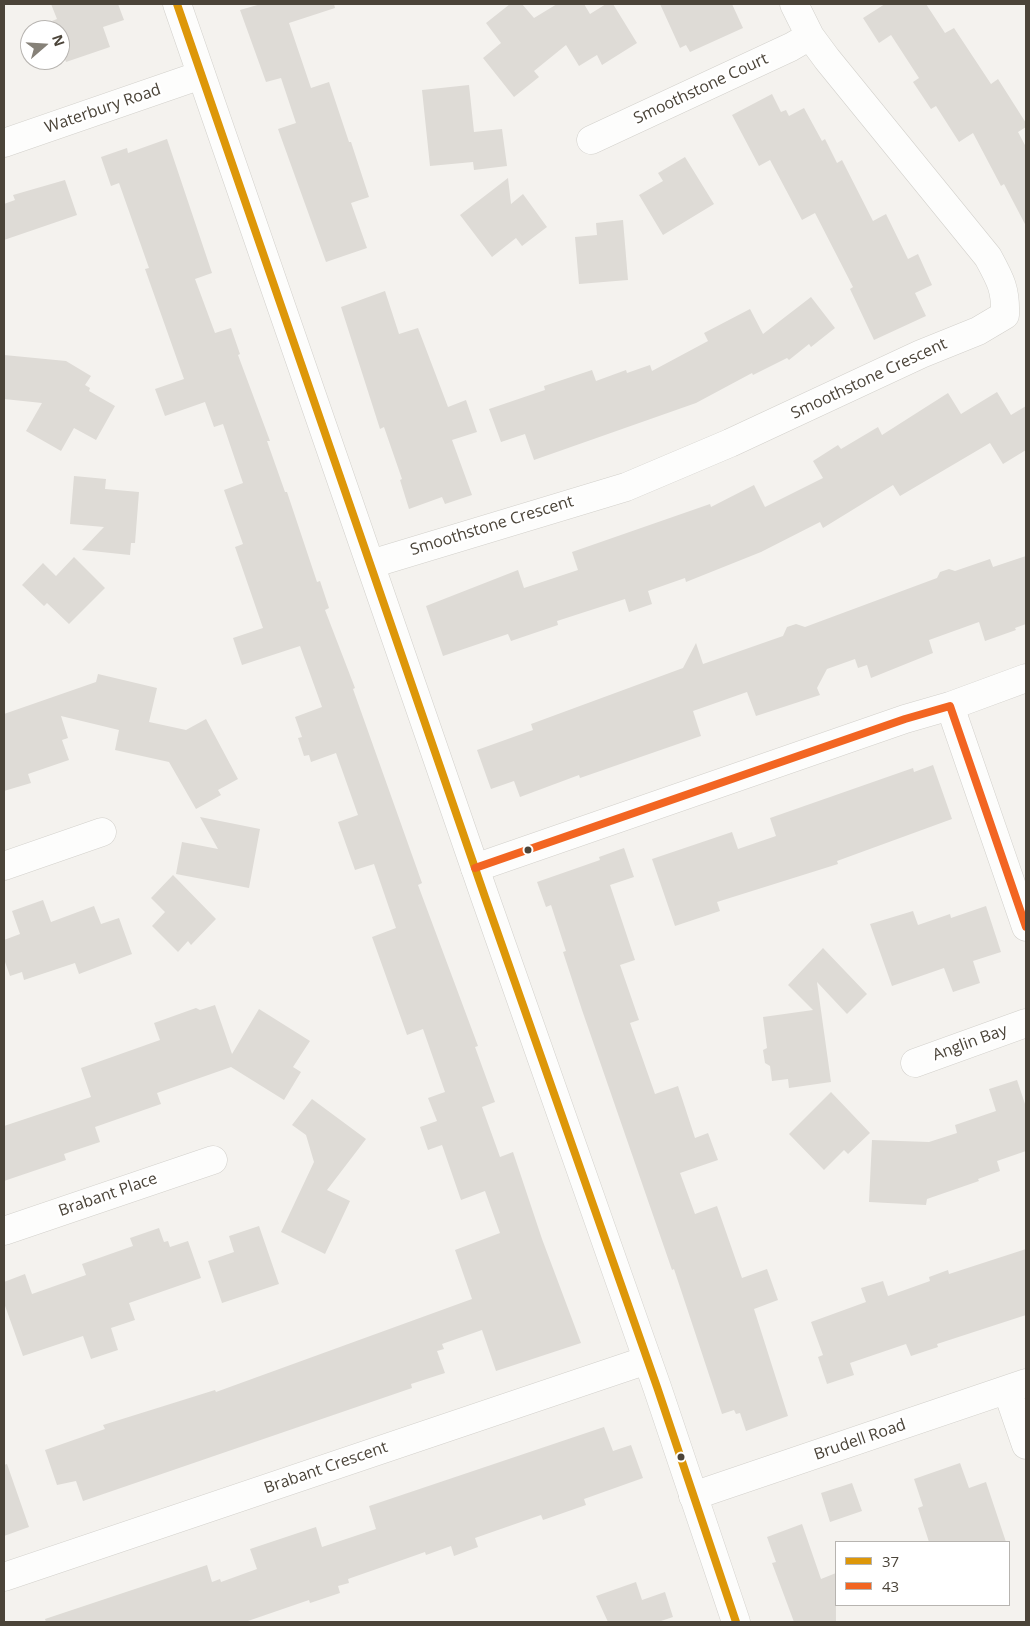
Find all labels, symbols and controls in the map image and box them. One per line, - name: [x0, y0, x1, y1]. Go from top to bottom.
- north arrow: [20, 20, 70, 70]
- text: N: [48, 32, 70, 49]
- street label: Smoothstone Court: [631, 49, 771, 129]
- street label: Waterbury Road: [42, 80, 164, 138]
- street label: Smoothstone Crescent: [788, 334, 950, 424]
- street label: Smoothstone Crescent: [408, 492, 576, 560]
- unlabelled marker: [523, 845, 533, 855]
- street label: Anglin Bay: [930, 1021, 1010, 1065]
- street label: Brabant Place: [56, 1169, 160, 1221]
- street label: Brudell Road: [812, 1415, 908, 1465]
- street label: Brabant Crescent: [262, 1438, 390, 1498]
- unlabelled marker: [676, 1452, 686, 1462]
- legend: [835, 1541, 1010, 1606]
- text: 37: [882, 1551, 899, 1571]
- text: 43: [882, 1576, 899, 1596]

